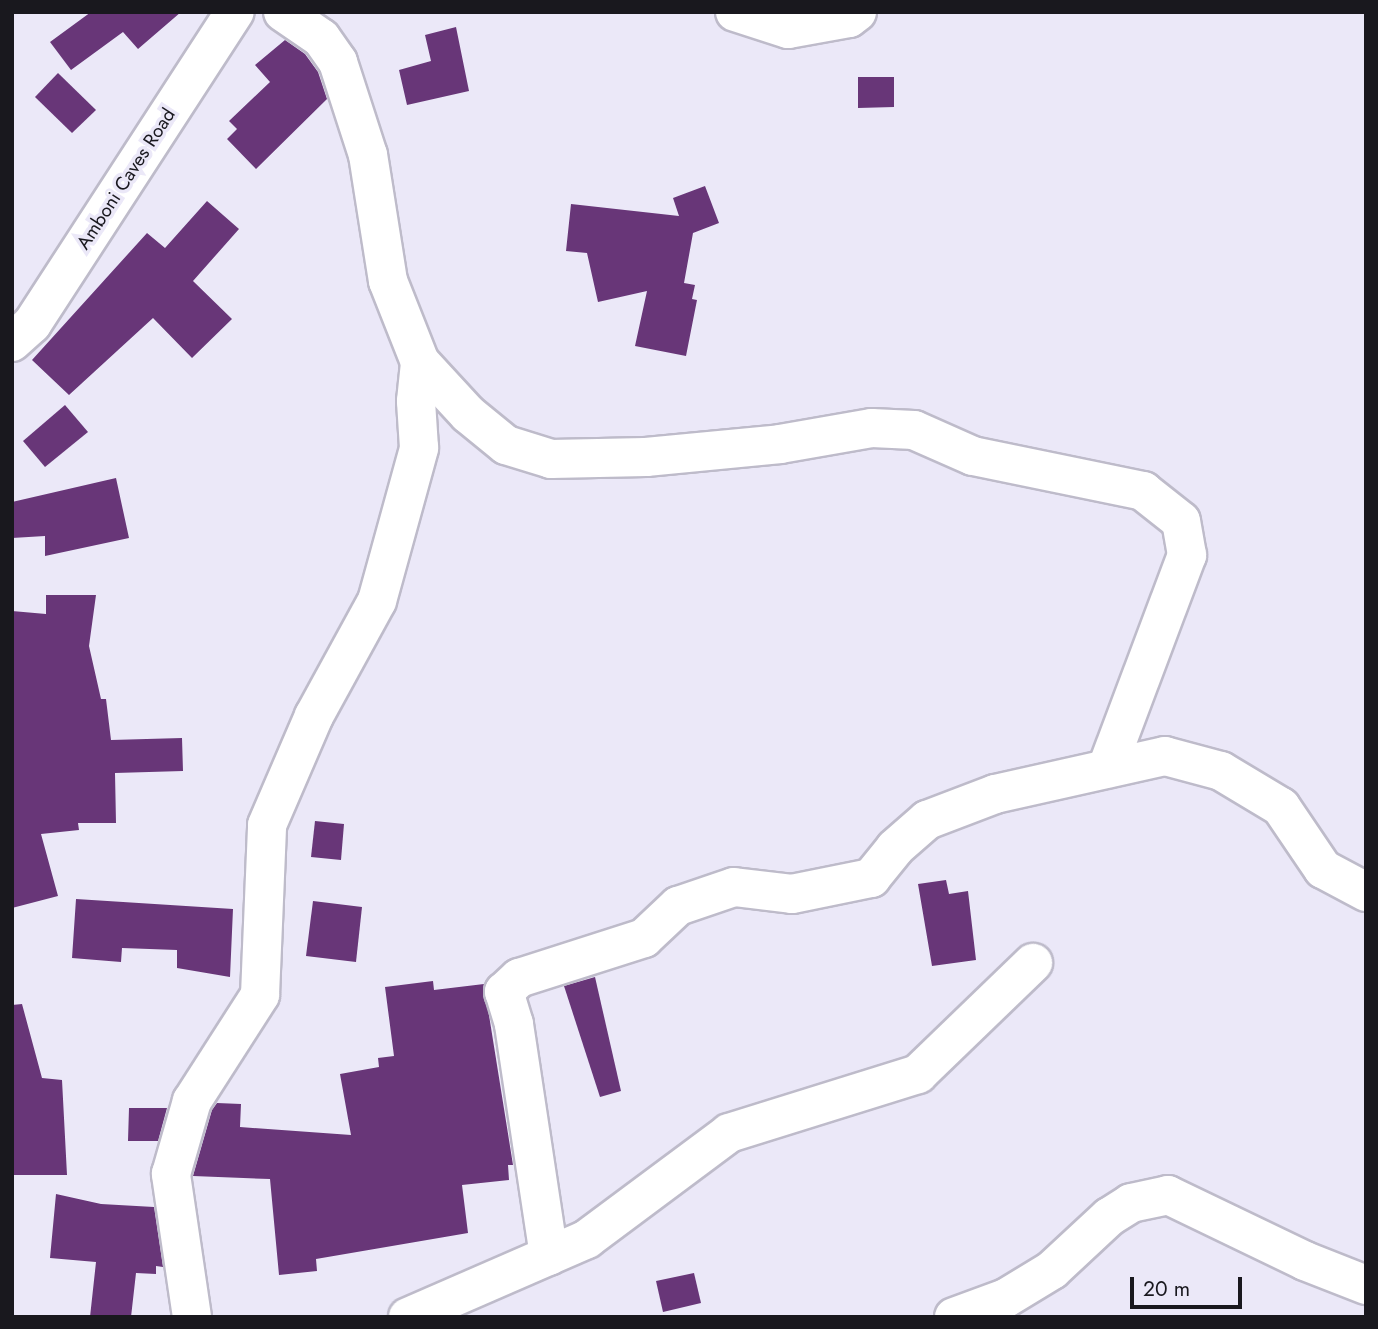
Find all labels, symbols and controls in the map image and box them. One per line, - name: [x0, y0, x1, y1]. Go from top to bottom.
- street label: Amboni Caves Road: [72, 104, 180, 254]
- scale bar: [1133, 1262, 1245, 1306]
- text: 20 m: [1143, 1274, 1190, 1304]

